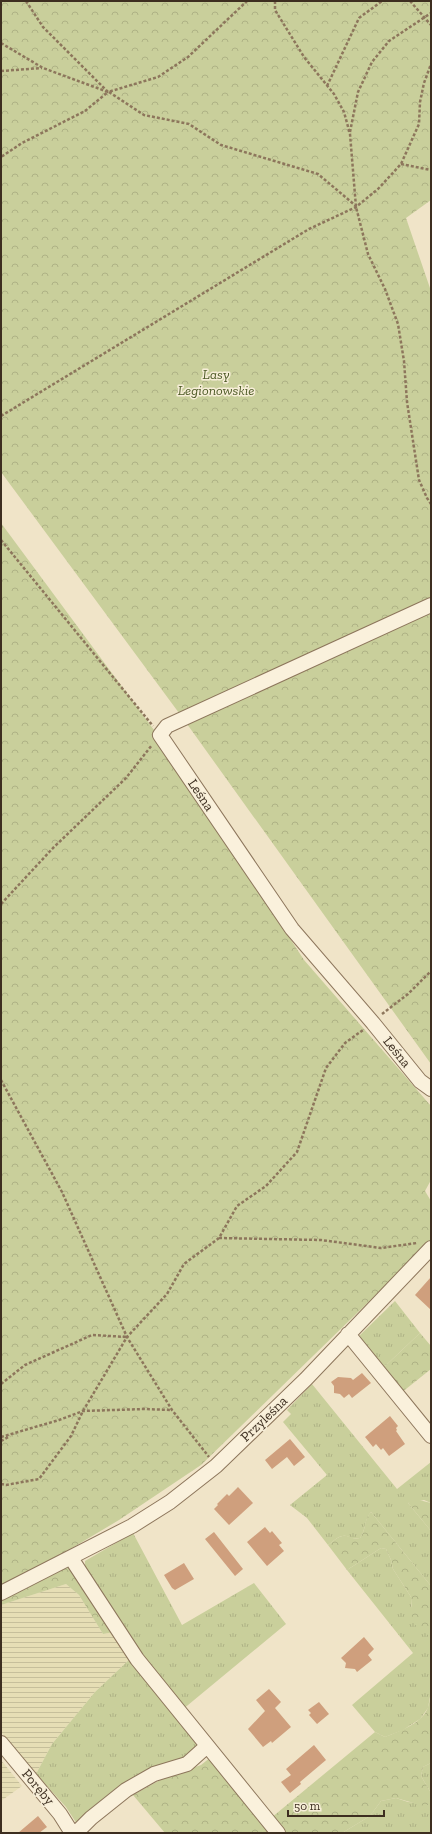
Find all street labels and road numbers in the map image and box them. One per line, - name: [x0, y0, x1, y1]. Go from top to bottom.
- street label: Leśna: [184, 776, 218, 815]
- street label: Leśna: [379, 1033, 415, 1071]
- street label: Przyleśna: [237, 1392, 291, 1445]
- street label: Poręby: [18, 1766, 58, 1809]

